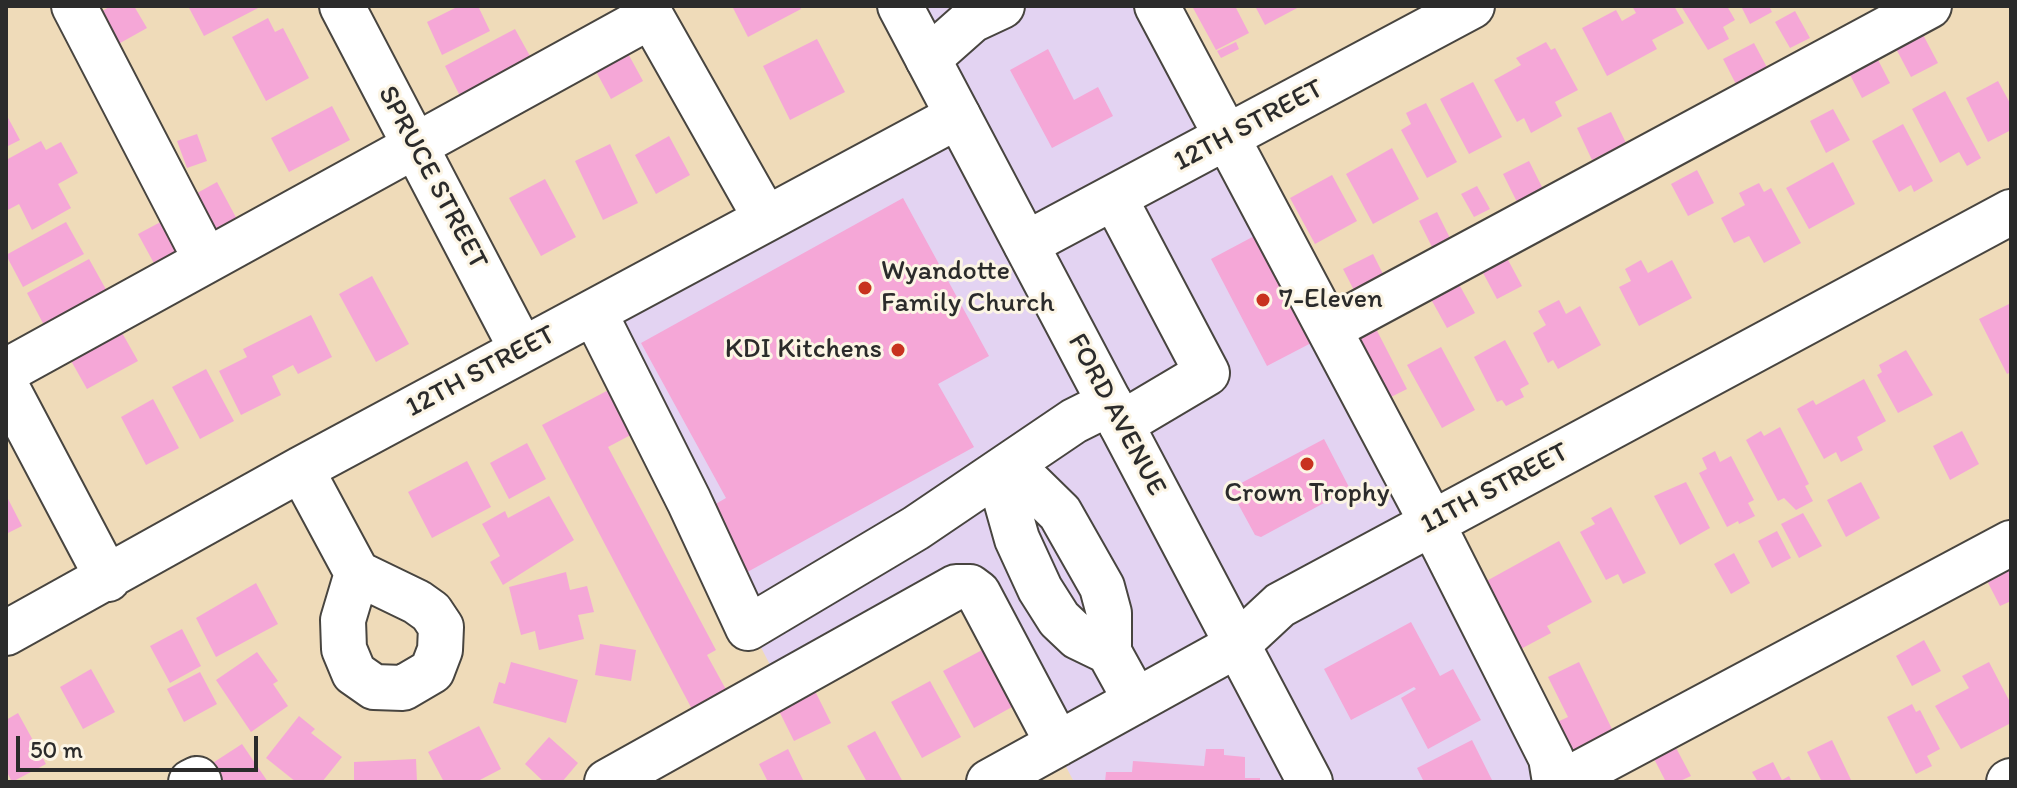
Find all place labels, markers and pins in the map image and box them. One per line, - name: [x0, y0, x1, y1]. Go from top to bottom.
- place label: Wyandotte Family Church: [881, 255, 1054, 321]
- marker: Wyandotte Family Church: [856, 279, 874, 297]
- place label: 7-Eleven: [1279, 283, 1383, 317]
- marker: 7-Eleven: [1254, 291, 1272, 309]
- place label: KDI Kitchens: [725, 333, 882, 367]
- marker: KDI Kitchens: [889, 341, 907, 359]
- marker: Crown Trophy: [1298, 455, 1316, 473]
- place label: Crown Trophy: [1224, 477, 1390, 511]

